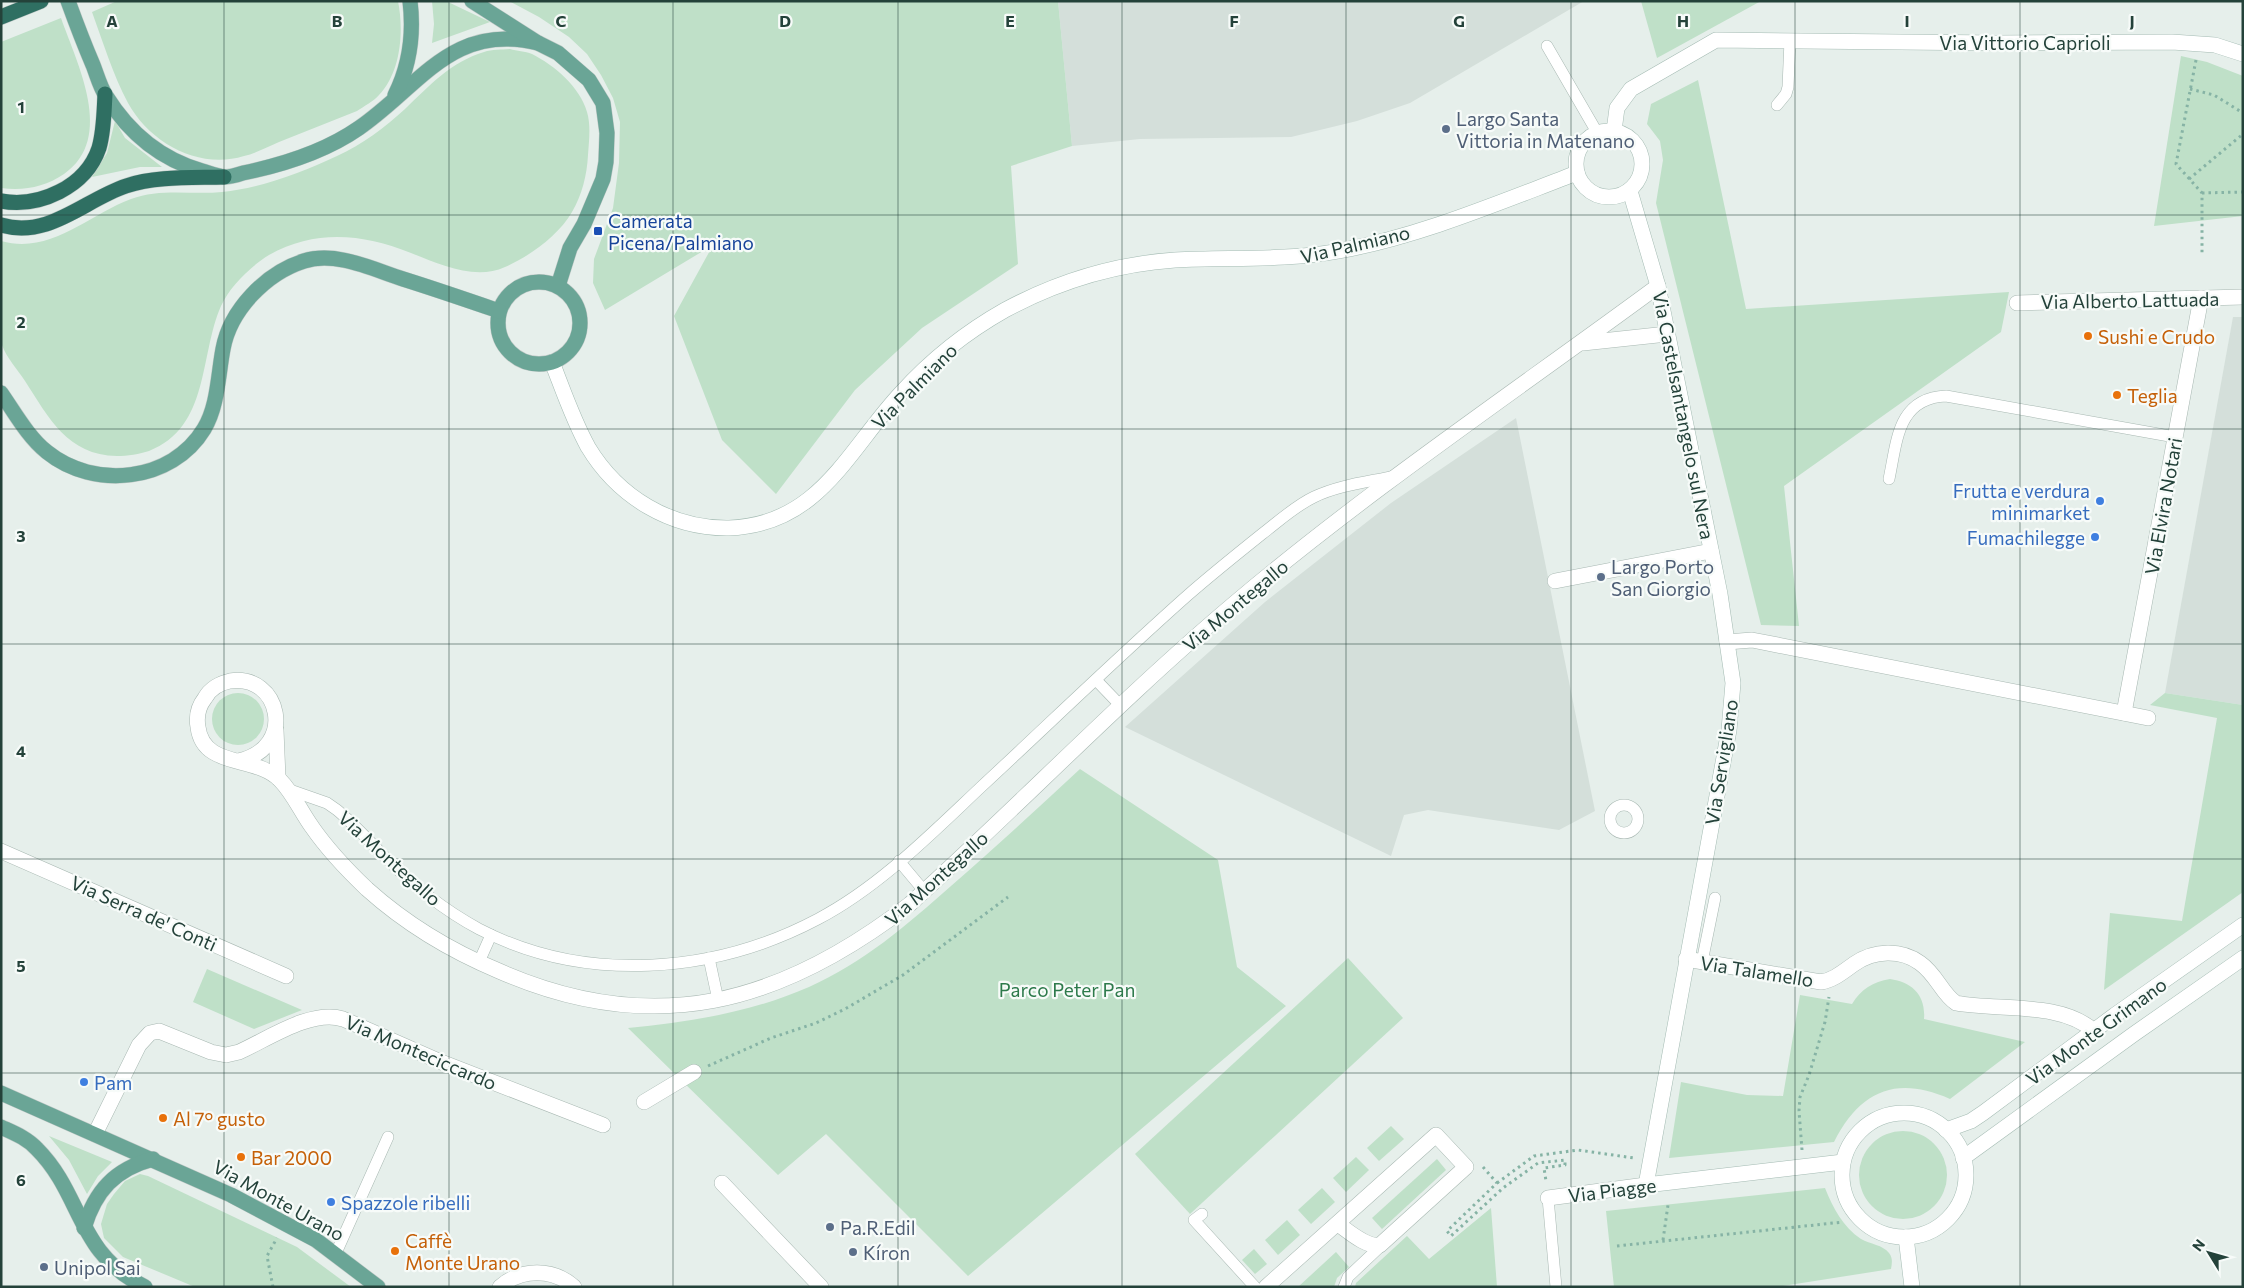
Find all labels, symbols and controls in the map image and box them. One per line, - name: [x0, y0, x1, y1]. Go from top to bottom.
- text: A: [106, 11, 118, 30]
- text: B: [332, 11, 343, 30]
- text: C: [556, 11, 567, 30]
- text: D: [779, 11, 791, 30]
- text: E: [1005, 11, 1015, 30]
- text: F: [1229, 11, 1239, 30]
- text: G: [1453, 11, 1465, 30]
- text: H: [1677, 11, 1689, 30]
- text: I: [1904, 11, 1910, 30]
- text: J: [2129, 11, 2135, 30]
- street label: Via Vittorio Caprioli: [1939, 31, 2111, 54]
- text: 1: [17, 97, 25, 116]
- place label: Largo Santa Vittoria in Matenano: [1456, 107, 1635, 152]
- marker: Largo Santa Vittoria in Matenano: [1440, 123, 1452, 135]
- place label: Camerata Picena/Palmiano: [608, 209, 754, 254]
- street label: Via Palmiano: [1298, 220, 1412, 268]
- marker: Camerata Picena/Palmiano: [592, 225, 604, 237]
- street label: Via Alberto Lattuada: [2040, 287, 2220, 313]
- street label: Via Castelsantangelo sul Nera: [1649, 289, 1719, 541]
- text: 2: [16, 312, 26, 331]
- place label: Sushi e Crudo: [2098, 325, 2215, 348]
- marker: Sushi e Crudo: [2082, 330, 2094, 342]
- street label: Via Palmiano: [866, 338, 962, 434]
- place label: Teglia: [2127, 384, 2178, 407]
- marker: Teglia: [2111, 389, 2123, 401]
- street label: Via Elvira Notari: [2140, 436, 2186, 576]
- place label: Frutta e verdura minimarket: [1953, 479, 2090, 524]
- marker: Frutta e verdura minimarket: [2094, 495, 2106, 507]
- text: 3: [16, 526, 26, 545]
- place label: Fumachilegge: [1967, 526, 2085, 549]
- marker: Fumachilegge: [2089, 531, 2101, 543]
- street label: Via Montegallo: [1178, 554, 1292, 656]
- place label: Largo Porto San Giorgio: [1611, 555, 1714, 600]
- marker: Largo Porto San Giorgio: [1595, 571, 1607, 583]
- street label: Via Servigliano: [1700, 697, 1742, 827]
- text: 4: [16, 741, 26, 760]
- street label: Via Montegallo: [334, 806, 446, 910]
- street label: Via Montegallo: [880, 826, 992, 930]
- street label: Via Serra de' Conti: [67, 870, 221, 956]
- street label: Via Talamello: [1699, 951, 1815, 991]
- text: 5: [16, 956, 26, 975]
- street label: Via Monte Grimano: [2021, 972, 2171, 1090]
- park label: Parco Peter Pan: [999, 978, 1135, 1001]
- street label: Via Monteciccardo: [342, 1010, 500, 1094]
- place label: Pam: [94, 1071, 132, 1094]
- marker: Pam: [78, 1076, 90, 1088]
- place label: Al 7º gusto: [173, 1107, 265, 1130]
- marker: Al 7º gusto: [157, 1112, 169, 1124]
- place label: Bar 2000: [251, 1146, 332, 1169]
- marker: Bar 2000: [235, 1151, 247, 1163]
- street label: Via Monte Urano: [209, 1154, 349, 1246]
- text: 6: [16, 1170, 26, 1189]
- street label: Via Piagge: [1567, 1173, 1657, 1207]
- place label: Spazzole ribelli: [341, 1191, 470, 1214]
- marker: Spazzole ribelli: [325, 1196, 337, 1208]
- place label: Pa.R.Edil: [840, 1216, 916, 1239]
- marker: Pa.R.Edil: [824, 1221, 836, 1233]
- north arrow: [2184, 1228, 2234, 1278]
- place label: Caffè Monte Urano: [405, 1229, 520, 1274]
- text: N: [2188, 1236, 2208, 1254]
- place label: Kíron: [863, 1241, 910, 1264]
- marker: Caffè Monte Urano: [389, 1245, 401, 1257]
- marker: Kíron: [847, 1246, 859, 1258]
- place label: Unipol Sai: [54, 1256, 141, 1279]
- marker: Unipol Sai: [38, 1261, 50, 1273]

